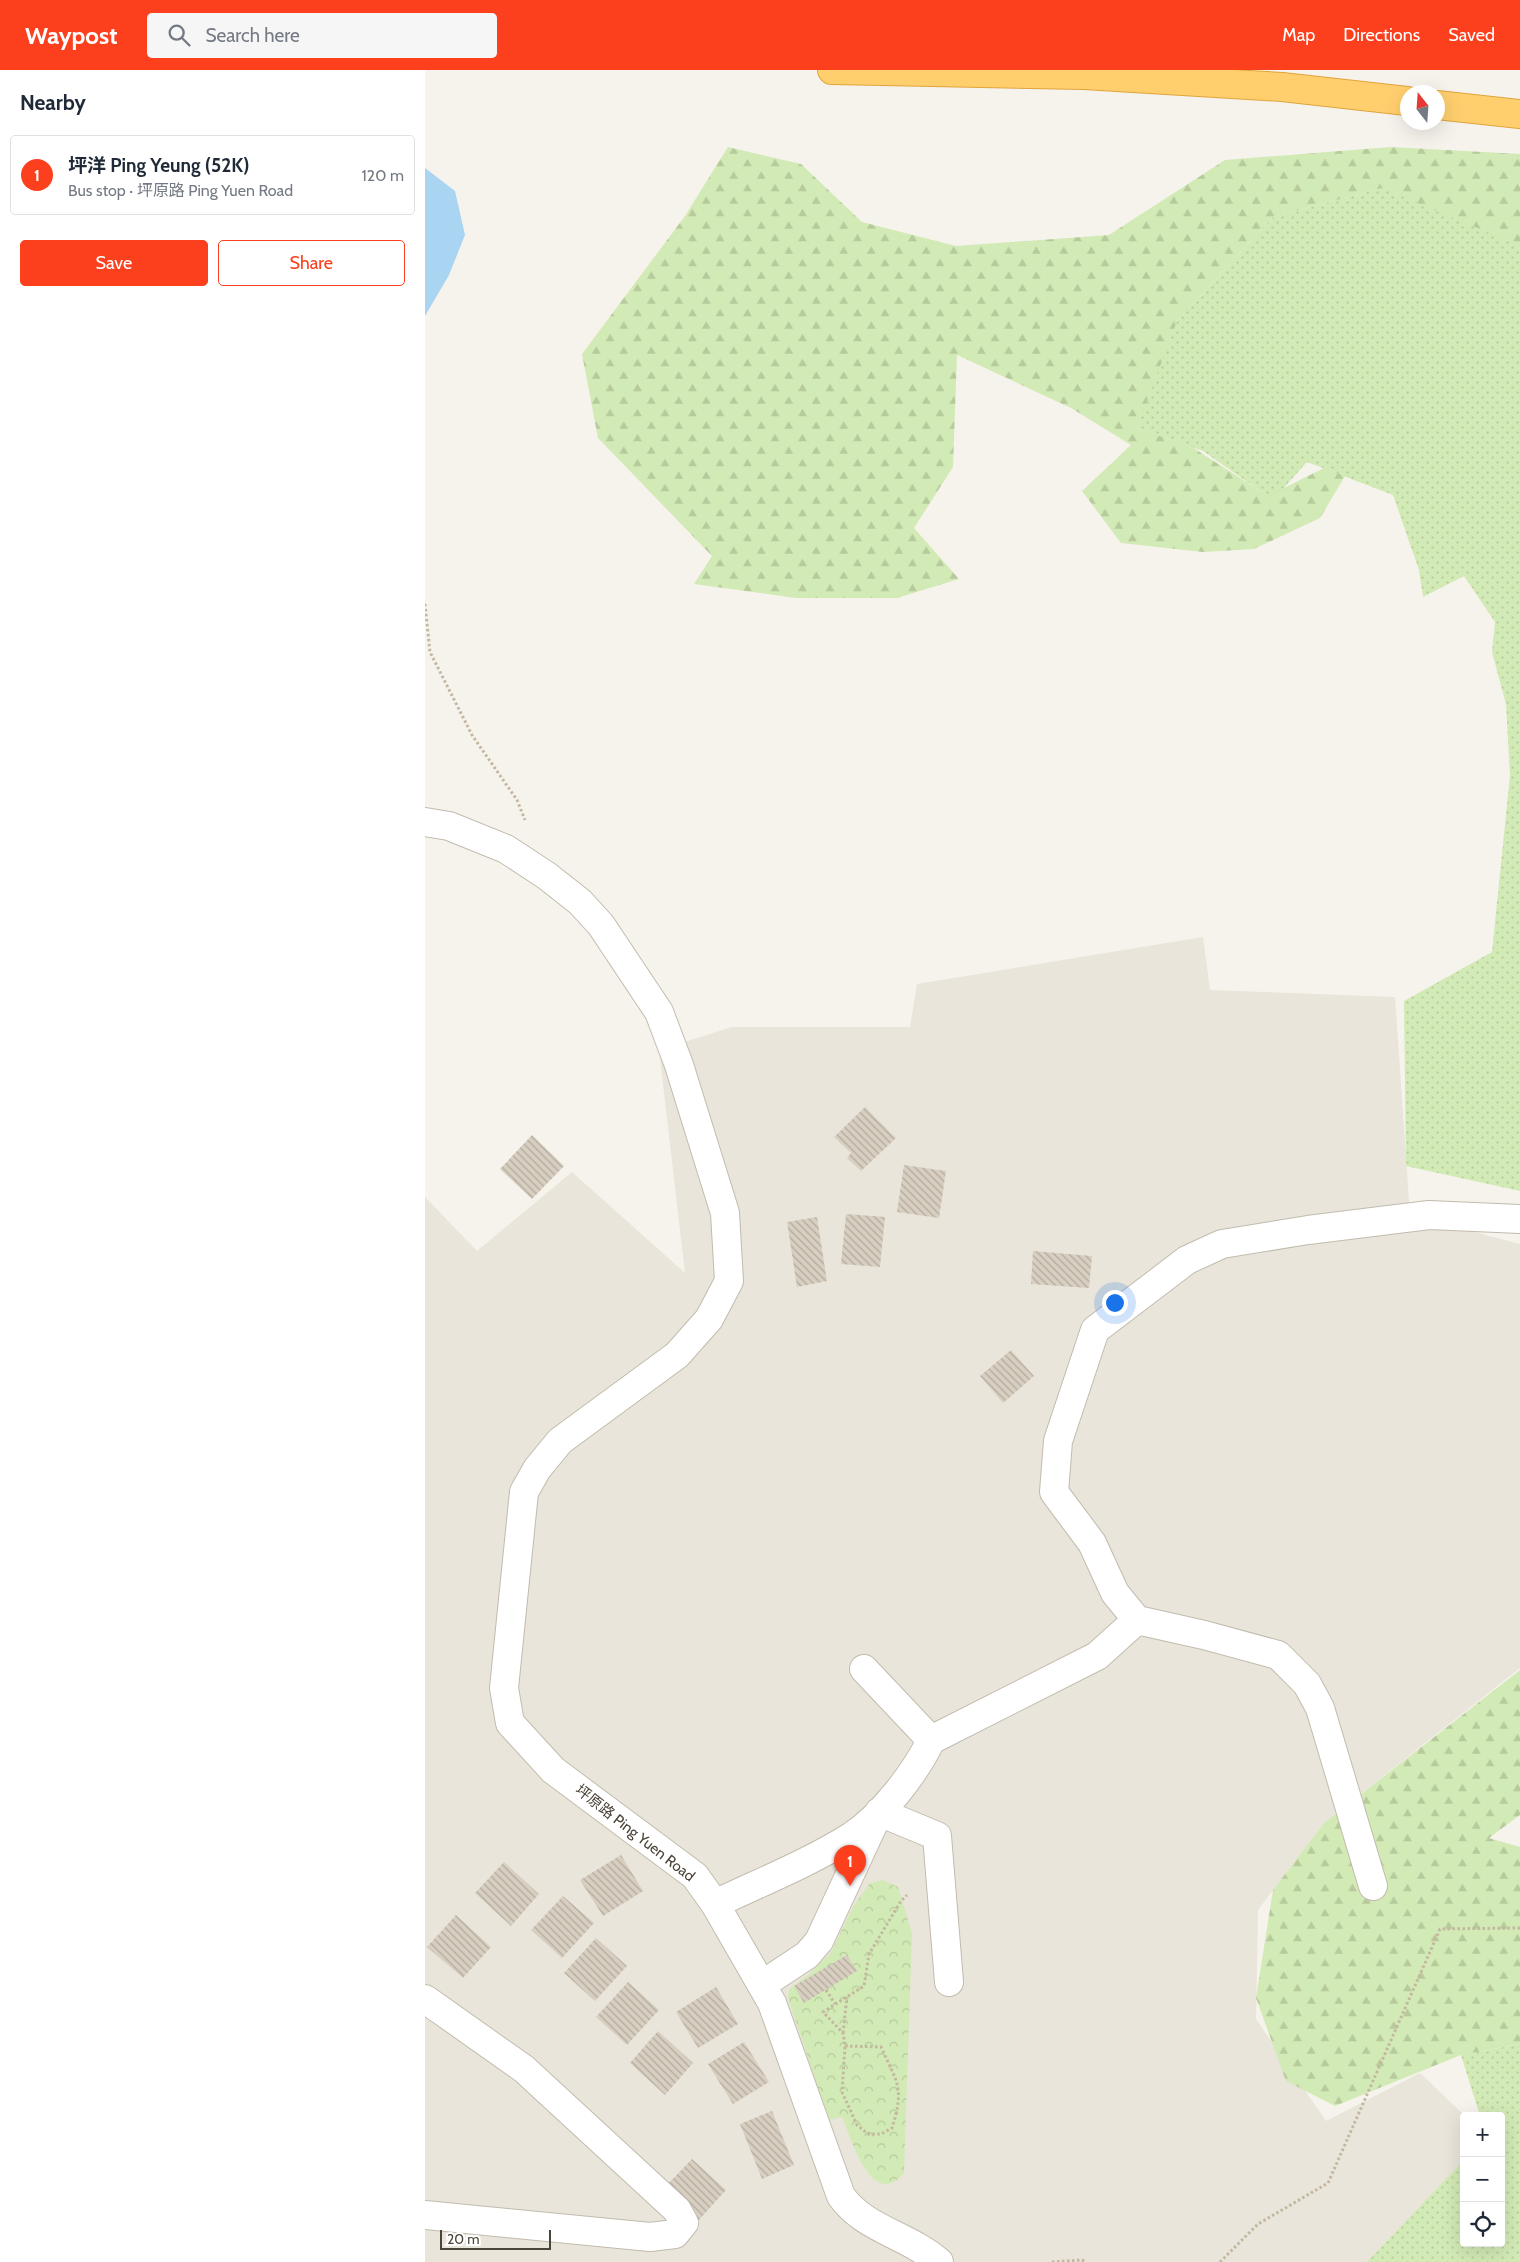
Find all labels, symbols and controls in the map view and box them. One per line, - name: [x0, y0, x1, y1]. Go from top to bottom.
- search box: [147, 13, 497, 58]
- text: Waypost: [25, 21, 117, 50]
- icon: search: [165, 21, 193, 49]
- text: Search here: [205, 24, 300, 47]
- text: Map: [1282, 24, 1315, 46]
- text: Directions: [1343, 24, 1420, 46]
- text: Saved: [1448, 24, 1495, 46]
- north arrow: [1400, 85, 1445, 130]
- text: Nearby: [20, 90, 86, 115]
- text: 坪洋 Ping Yeung (52K): [68, 154, 249, 177]
- text: 1: [34, 166, 40, 185]
- text: 120 m: [362, 166, 404, 185]
- text: Bus stop · 坪原路 Ping Yuen Road: [68, 181, 293, 200]
- button: Save: [20, 240, 208, 286]
- button: Share: [218, 240, 405, 286]
- your location: [1102, 1290, 1128, 1316]
- street label: 坪原路 Ping Yuen Road: [572, 1781, 698, 1885]
- pin: 1: [834, 1845, 866, 1886]
- map controls: [1460, 2112, 1505, 2247]
- button: +: [1460, 2112, 1505, 2157]
- button: −: [1460, 2157, 1505, 2202]
- button: locate: [1460, 2202, 1505, 2247]
- scale bar: [440, 2227, 551, 2250]
- text: 20 m: [447, 2230, 480, 2248]

